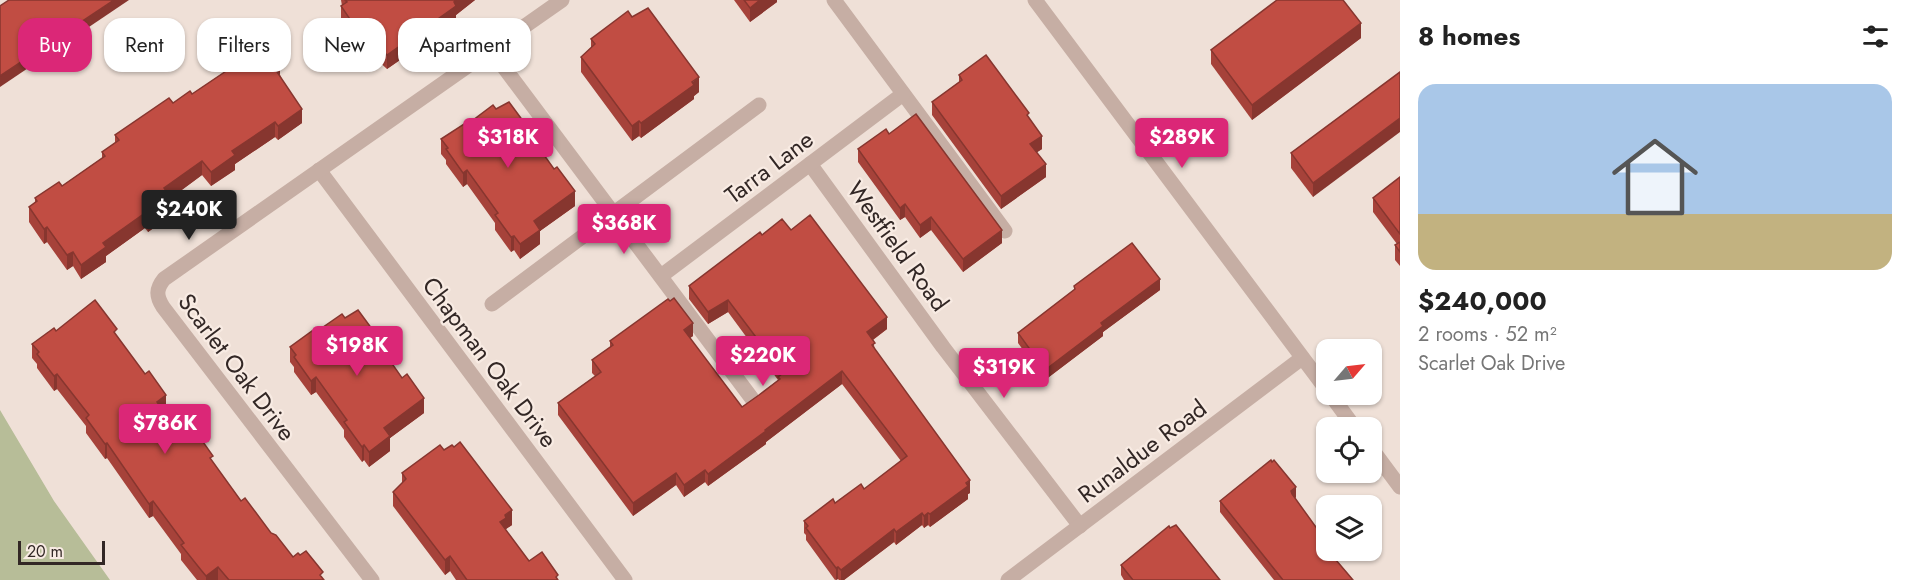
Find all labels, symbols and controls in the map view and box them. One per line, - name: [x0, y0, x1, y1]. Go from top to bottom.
- text: 8 homes: [1418, 17, 1520, 55]
- chip: Buy: [18, 18, 92, 72]
- chip: Rent: [104, 18, 185, 72]
- chip: Filters: [197, 18, 291, 72]
- chip: New: [303, 18, 386, 72]
- chip: Apartment: [398, 18, 531, 72]
- icon: filters: [1859, 20, 1892, 53]
- pin: $318K: [466, 118, 550, 169]
- pin: $289K: [1140, 118, 1224, 169]
- street label: Tarra Lane: [717, 122, 821, 212]
- text: $318K: [477, 123, 539, 152]
- text: $289K: [1149, 123, 1215, 152]
- icon: home: [1601, 123, 1709, 231]
- street label: Westfield Road: [839, 174, 957, 318]
- pin: $240K: [147, 190, 231, 241]
- text: $240K: [156, 195, 222, 224]
- pin: $368K: [582, 204, 666, 255]
- text: $368K: [592, 209, 656, 238]
- street label: Chapman Oak Drive: [414, 269, 566, 455]
- text: $240,000: [1418, 282, 1547, 320]
- street label: Scarlet Oak Drive: [170, 286, 304, 448]
- text: 2 rooms · 52 m²: [1418, 320, 1557, 349]
- pin: $198K: [315, 326, 399, 377]
- text: $198K: [326, 331, 388, 360]
- pin: $220K: [721, 336, 805, 387]
- north arrow: [1316, 339, 1382, 405]
- map controls: [1316, 339, 1382, 561]
- text: $220K: [730, 341, 796, 370]
- pin: $319K: [962, 348, 1046, 399]
- text: Scarlet Oak Drive: [1418, 349, 1565, 378]
- text: $319K: [973, 353, 1035, 382]
- street label: Runaldue Road: [1070, 391, 1214, 511]
- pin: $786K: [123, 404, 207, 455]
- text: $786K: [133, 409, 197, 438]
- button: locate: [1316, 417, 1382, 483]
- button: layers: [1316, 495, 1382, 561]
- scale bar: [18, 538, 105, 566]
- text: 20 m: [27, 540, 63, 563]

